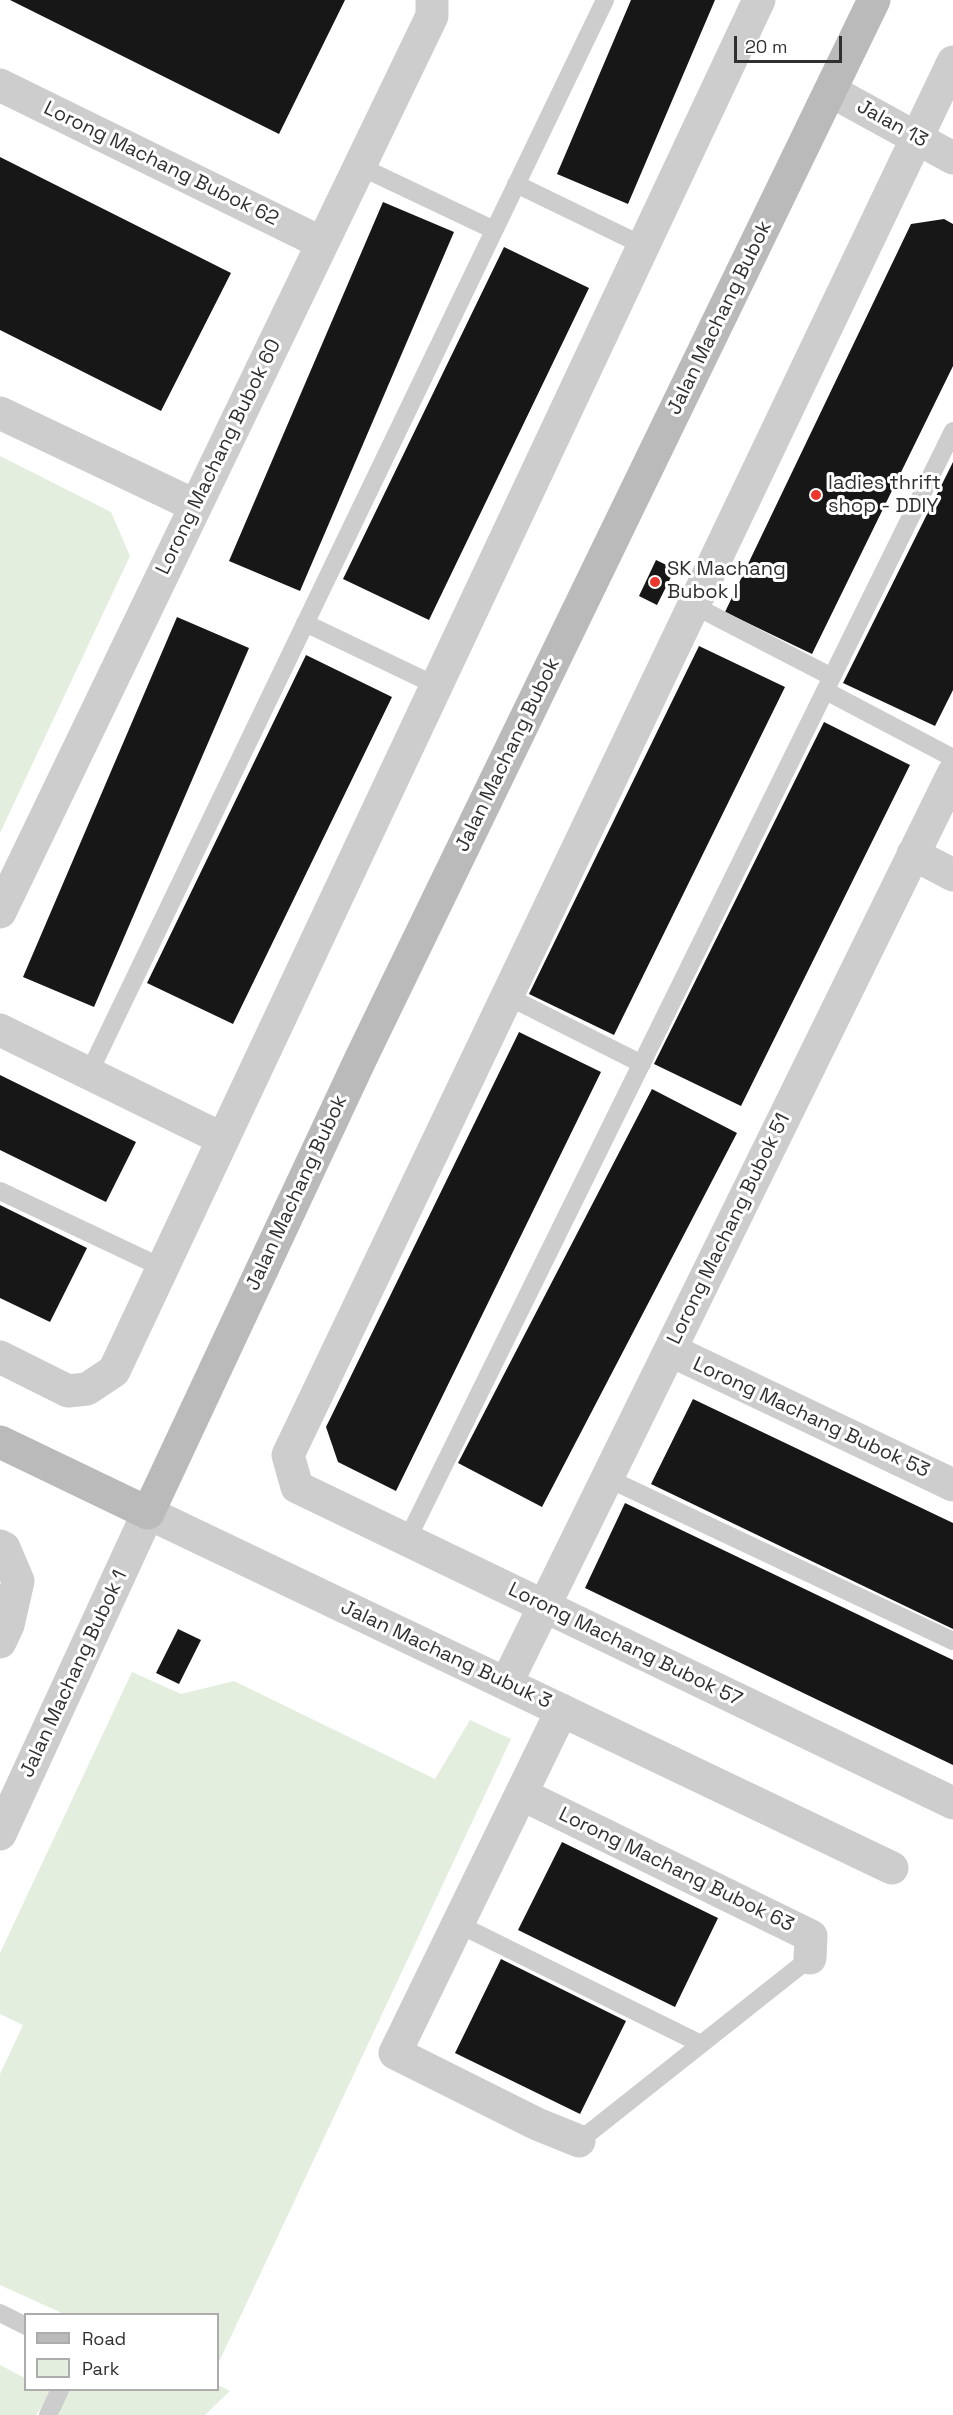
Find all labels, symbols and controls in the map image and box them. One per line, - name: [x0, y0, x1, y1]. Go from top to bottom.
- scale bar: [737, 24, 845, 62]
- text: 20 m: [745, 35, 788, 58]
- street label: Jalan 13: [852, 95, 932, 153]
- street label: Lorong Machang Bubok 62: [40, 97, 282, 231]
- street label: Jalan Machang Bubok: [663, 217, 777, 419]
- street label: Lorong Machang Bubok 60: [151, 335, 287, 579]
- place label: ladies thrift shop - DDIY: [828, 472, 941, 519]
- marker: ladies thrift shop - DDIY: [809, 488, 823, 502]
- place label: SK Machang Bubok I: [667, 558, 786, 605]
- marker: SK Machang Bubok I: [648, 575, 662, 589]
- street label: Jalan Machang Bubok: [451, 654, 565, 856]
- street label: Jalan Machang Bubok: [241, 1092, 353, 1294]
- street label: Lorong Machang Bubok 51: [663, 1110, 795, 1348]
- street label: Lorong Machang Bubok 53: [689, 1353, 933, 1483]
- street label: Jalan Machang Bubok 1: [15, 1566, 133, 1782]
- street label: Lorong Machang Bubok 57: [504, 1578, 746, 1712]
- street label: Jalan Machang Bubuk 3: [337, 1596, 555, 1714]
- street label: Lorong Machang Bubok 63: [555, 1803, 797, 1937]
- legend: [24, 2313, 219, 2391]
- text: Road: [82, 2327, 126, 2350]
- text: Park: [82, 2357, 119, 2380]

